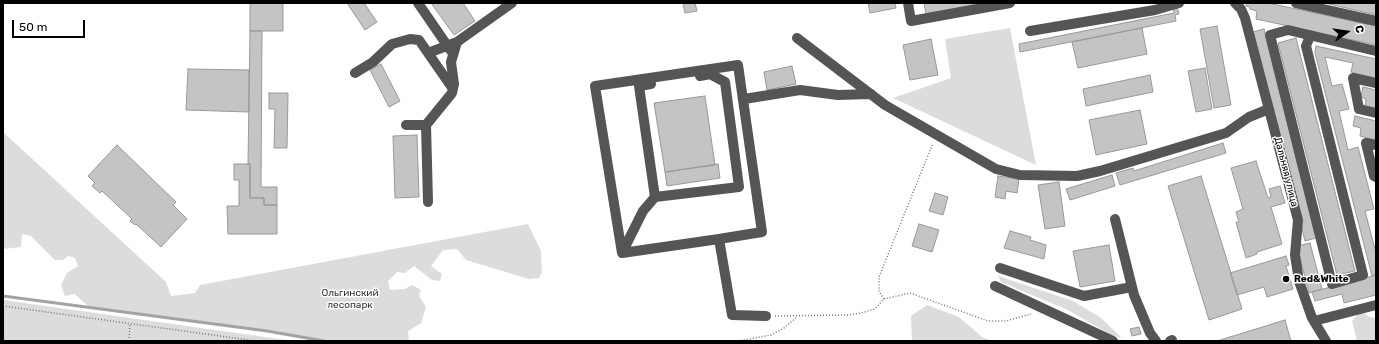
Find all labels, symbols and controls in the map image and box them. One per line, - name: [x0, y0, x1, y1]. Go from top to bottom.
- scale bar: [14, 12, 87, 38]
- north arrow: [1327, 12, 1367, 52]
- text: 50 m: [19, 20, 47, 34]
- text: С: [1352, 24, 1366, 34]
- street label: Дальняя улица: [1272, 136, 1300, 208]
- place label: Red&White: [1294, 273, 1349, 285]
- marker: Red&White: [1281, 274, 1291, 284]
- park label: Ольгинский лесопарк: [322, 287, 378, 310]

